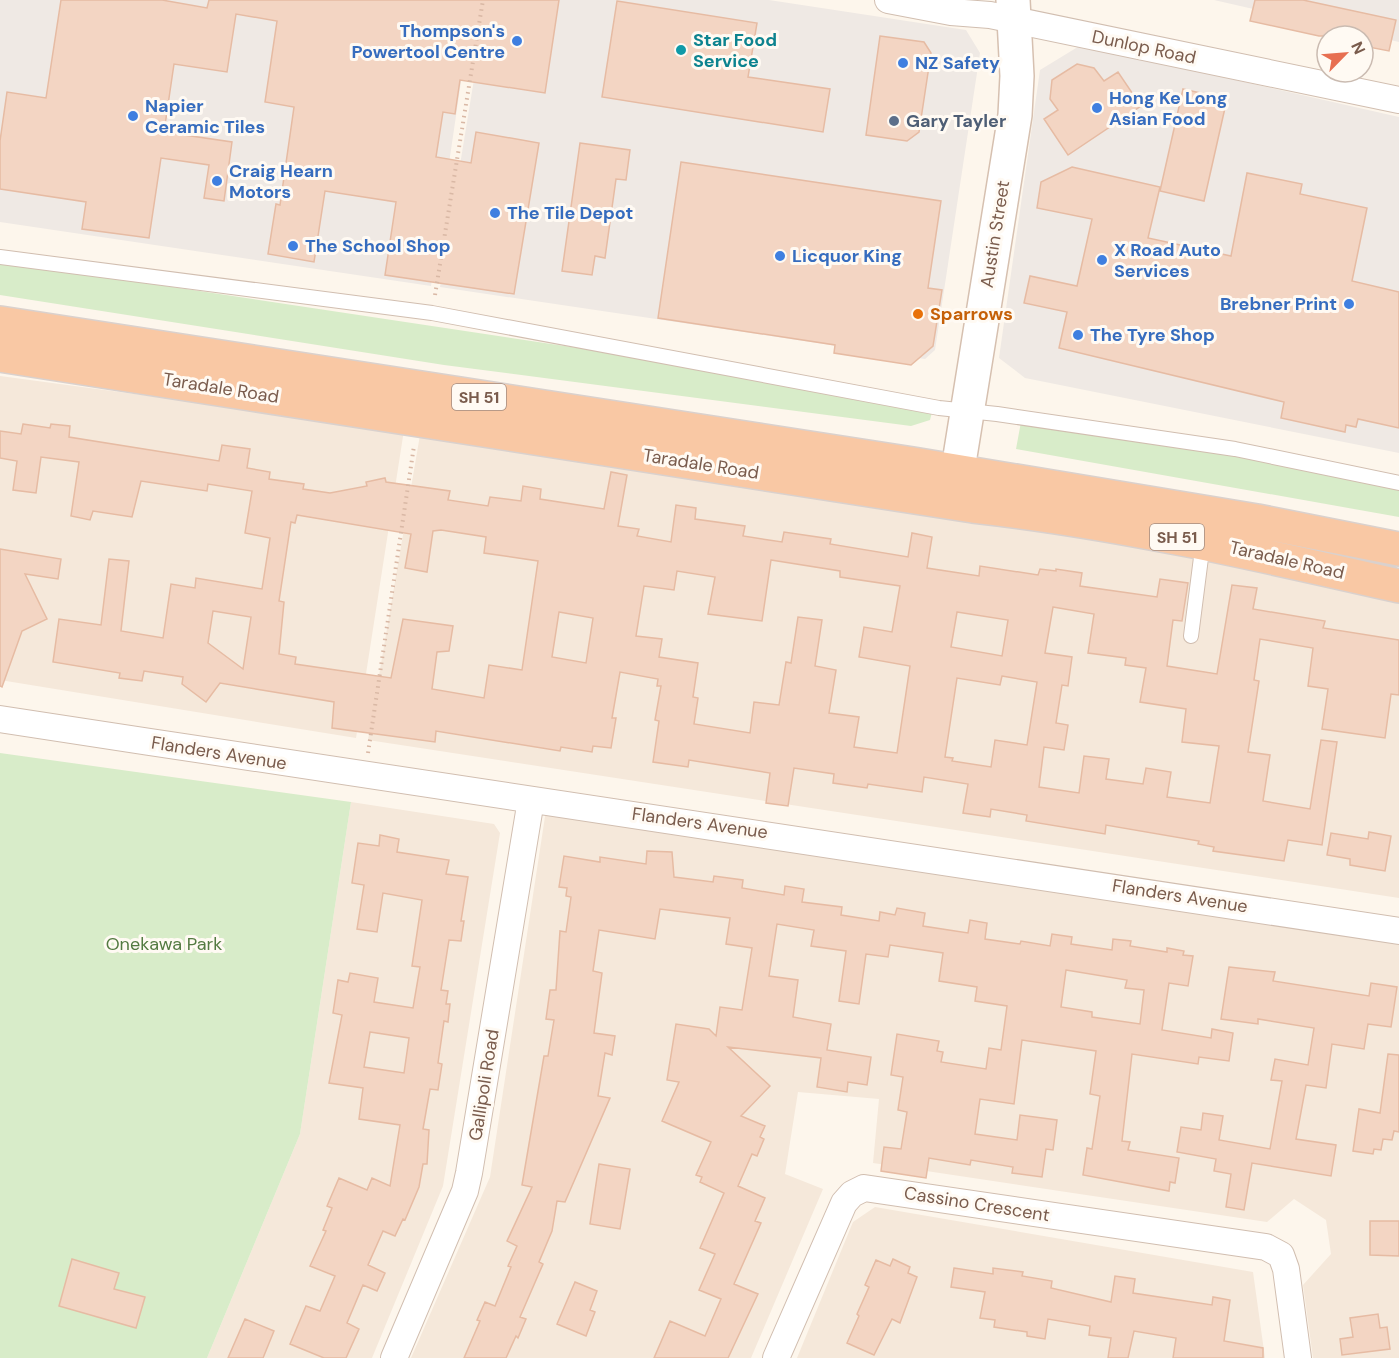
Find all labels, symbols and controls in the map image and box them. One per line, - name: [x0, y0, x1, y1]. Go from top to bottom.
- place label: Thompson's Powertool Centre: [351, 19, 505, 64]
- street label: Dunlop Road: [1090, 24, 1198, 70]
- north arrow: [1315, 24, 1375, 84]
- place label: Star Food Service: [693, 28, 777, 73]
- marker: Thompson's Powertool Centre: [510, 34, 524, 48]
- text: N: [1346, 38, 1370, 58]
- marker: Star Food Service: [674, 43, 688, 57]
- place label: NZ Safety: [915, 51, 1000, 75]
- marker: NZ Safety: [896, 56, 910, 70]
- place label: Hong Ke Long Asian Food: [1109, 86, 1227, 131]
- place label: Napier Ceramic Tiles: [145, 94, 265, 139]
- marker: Hong Ke Long Asian Food: [1090, 101, 1104, 115]
- marker: Napier Ceramic Tiles: [126, 109, 140, 123]
- place label: Gary Tayler: [906, 109, 1006, 133]
- marker: Gary Tayler: [887, 114, 901, 128]
- place label: Craig Hearn Motors: [229, 159, 333, 204]
- marker: Craig Hearn Motors: [210, 174, 224, 188]
- street label: Austin Street: [975, 179, 1015, 289]
- place label: The Tile Depot: [507, 201, 633, 225]
- marker: The Tile Depot: [488, 206, 502, 220]
- place label: The School Shop: [305, 234, 451, 258]
- place label: X Road Auto Services: [1114, 238, 1221, 283]
- marker: The School Shop: [286, 239, 300, 253]
- place label: Licquor King: [792, 244, 902, 268]
- marker: Licquor King: [773, 249, 787, 263]
- marker: X Road Auto Services: [1095, 253, 1109, 267]
- place label: Brebner Print: [1220, 292, 1337, 316]
- marker: Brebner Print: [1342, 297, 1356, 311]
- place label: Sparrows: [930, 302, 1013, 326]
- marker: Sparrows: [911, 307, 925, 321]
- place label: The Tyre Shop: [1090, 323, 1215, 347]
- marker: The Tyre Shop: [1071, 328, 1085, 342]
- street label: Taradale Road: [161, 367, 281, 409]
- road number: SH 51: [452, 384, 506, 410]
- street label: Taradale Road: [641, 443, 761, 485]
- road number: SH 51: [1150, 524, 1204, 550]
- street label: Taradale Road: [1227, 535, 1347, 585]
- street label: Flanders Avenue: [149, 730, 289, 776]
- street label: Flanders Avenue: [631, 802, 769, 844]
- street label: Flanders Avenue: [1110, 873, 1250, 919]
- park label: Onekawa Park: [106, 932, 222, 956]
- street label: Gallipoli Road: [463, 1027, 505, 1143]
- street label: Cassino Crescent: [902, 1181, 1052, 1227]

